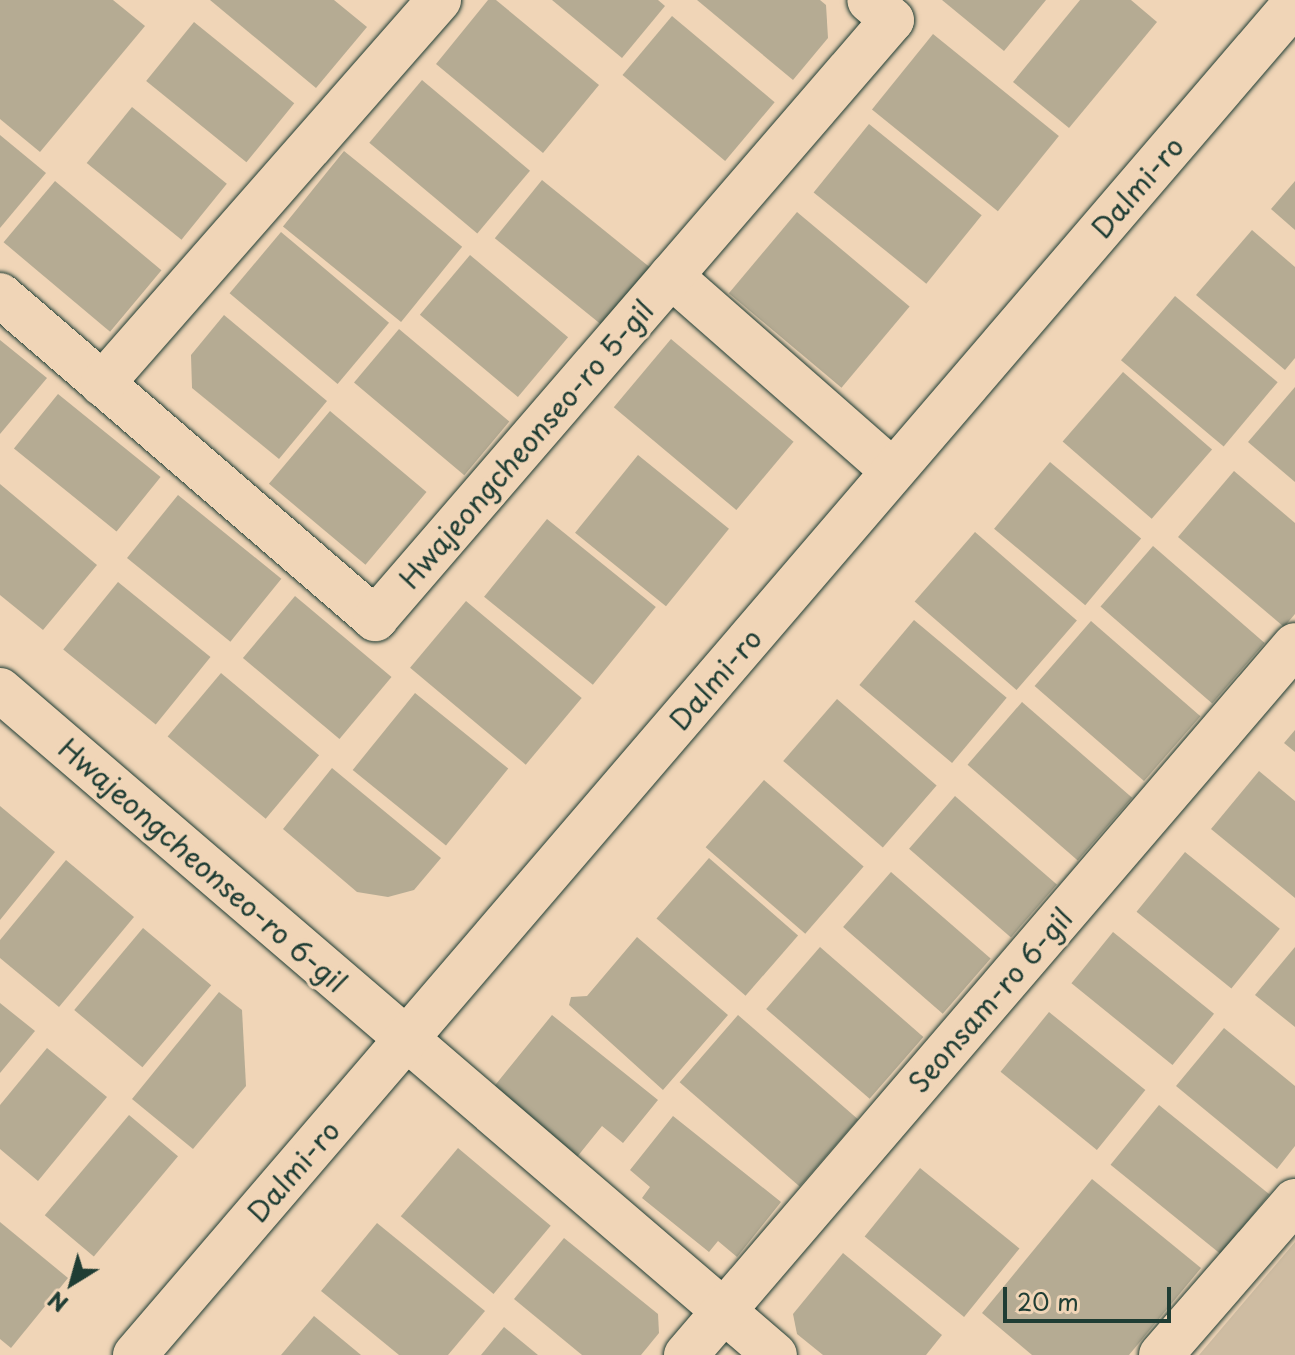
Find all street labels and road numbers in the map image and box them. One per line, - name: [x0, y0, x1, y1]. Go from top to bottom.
- street label: Dalmi-ro: [1084, 129, 1190, 245]
- street label: Hwajeongcheonseo-ro 5-gil: [392, 293, 660, 595]
- street label: Dalmi-ro: [662, 621, 768, 737]
- street label: Hwajeongcheonseo-ro 6-gil: [52, 730, 354, 1000]
- street label: Seonsam-ro 6-gil: [900, 900, 1080, 1100]
- street label: Dalmi-ro: [240, 1113, 346, 1229]

